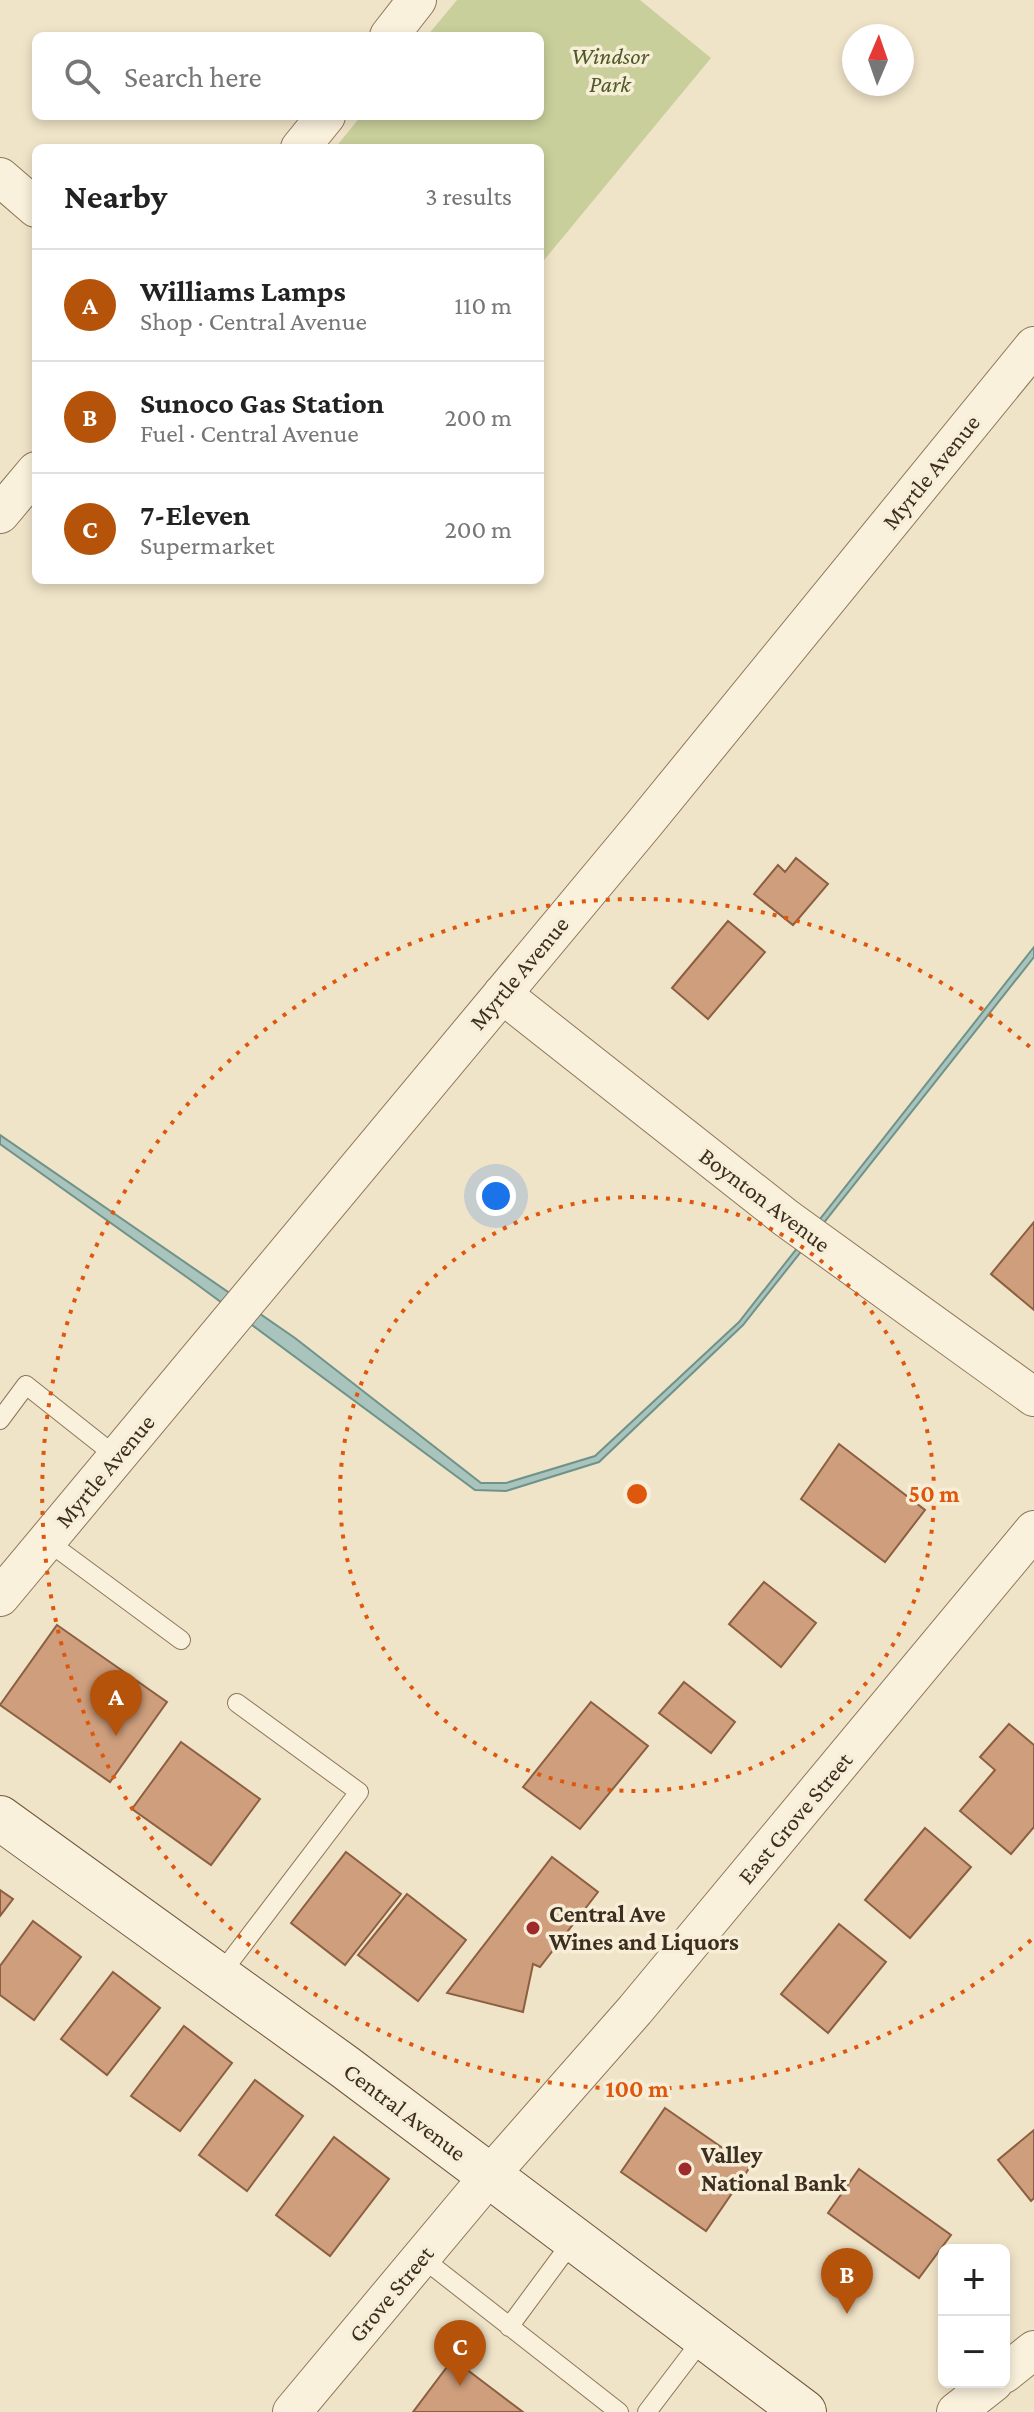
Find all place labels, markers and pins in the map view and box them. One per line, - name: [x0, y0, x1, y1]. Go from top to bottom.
- centre of rings: [623, 1480, 651, 1508]
- pin: A: [90, 1670, 142, 1736]
- place label: Central Ave Wines and Liquors: [548, 1900, 739, 1955]
- marker: Central Ave Wines and Liquors: [524, 1919, 542, 1937]
- place label: Valley National Bank: [700, 2141, 848, 2196]
- marker: Valley National Bank: [676, 2160, 694, 2178]
- pin: B: [821, 2248, 873, 2314]
- pin: C: [434, 2320, 486, 2386]

